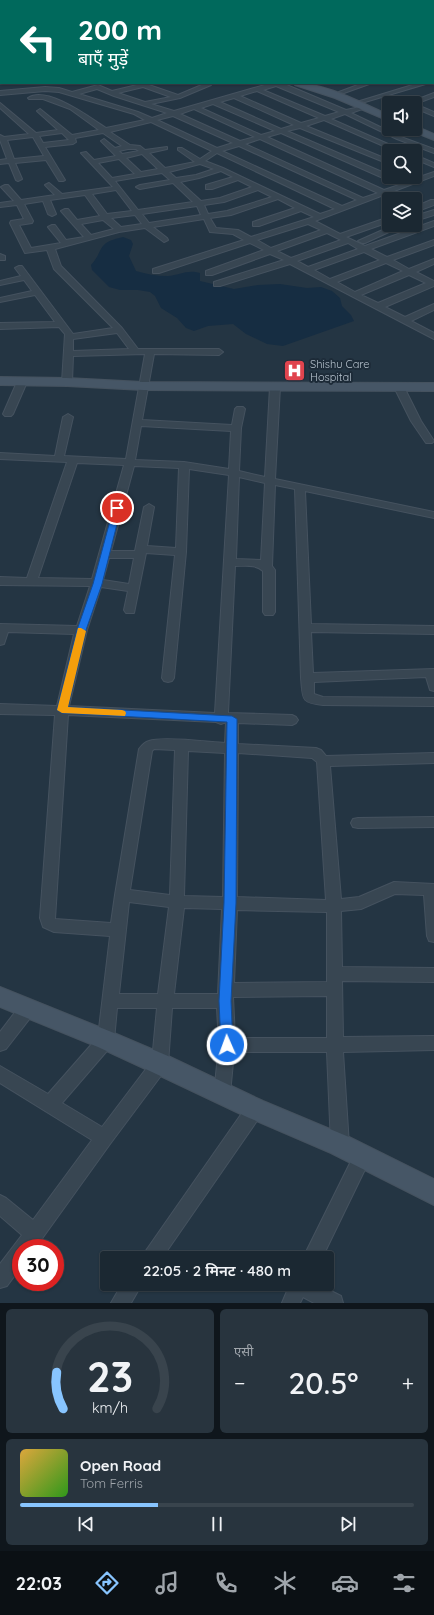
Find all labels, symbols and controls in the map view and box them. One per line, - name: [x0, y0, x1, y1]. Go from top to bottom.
- text: 200 m: [78, 12, 162, 47]
- icon: left: [12, 16, 64, 68]
- text: बाएँ मुड़ें: [78, 47, 128, 70]
- map controls: [382, 96, 422, 232]
- button: sound: [382, 96, 422, 136]
- button: search: [382, 144, 422, 184]
- button: layers: [382, 192, 422, 232]
- hospital icon: Shishu Care Hospital: [282, 357, 308, 383]
- place label: Shishu Care Hospital: [310, 357, 370, 384]
- pin: [100, 491, 134, 525]
- icon: arrive: [106, 497, 128, 519]
- position arrow: [206, 1024, 248, 1066]
- speed limit sign: 30: [12, 1239, 64, 1291]
- text: 22:05 · 2 मिनट · 480 m: [143, 1261, 291, 1280]
- text: एसी: [234, 1343, 253, 1359]
- text: 23: [87, 1350, 133, 1402]
- text: 20.5°: [288, 1364, 359, 1402]
- text: −: [234, 1369, 245, 1397]
- text: +: [402, 1369, 414, 1397]
- text: km/h: [92, 1399, 128, 1417]
- text: Open Road: [80, 1456, 161, 1475]
- text: Tom Ferris: [80, 1475, 143, 1491]
- icon: previous: [75, 1513, 97, 1535]
- icon: pause: [206, 1513, 228, 1535]
- icon: next: [337, 1513, 359, 1535]
- icon: directions: [93, 1569, 121, 1597]
- icon: music: [153, 1569, 181, 1597]
- icon: phone: [212, 1569, 240, 1597]
- icon: climate: [271, 1569, 299, 1597]
- icon: car: [331, 1569, 359, 1597]
- icon: filters: [390, 1569, 418, 1597]
- text: 22:03: [16, 1572, 62, 1595]

